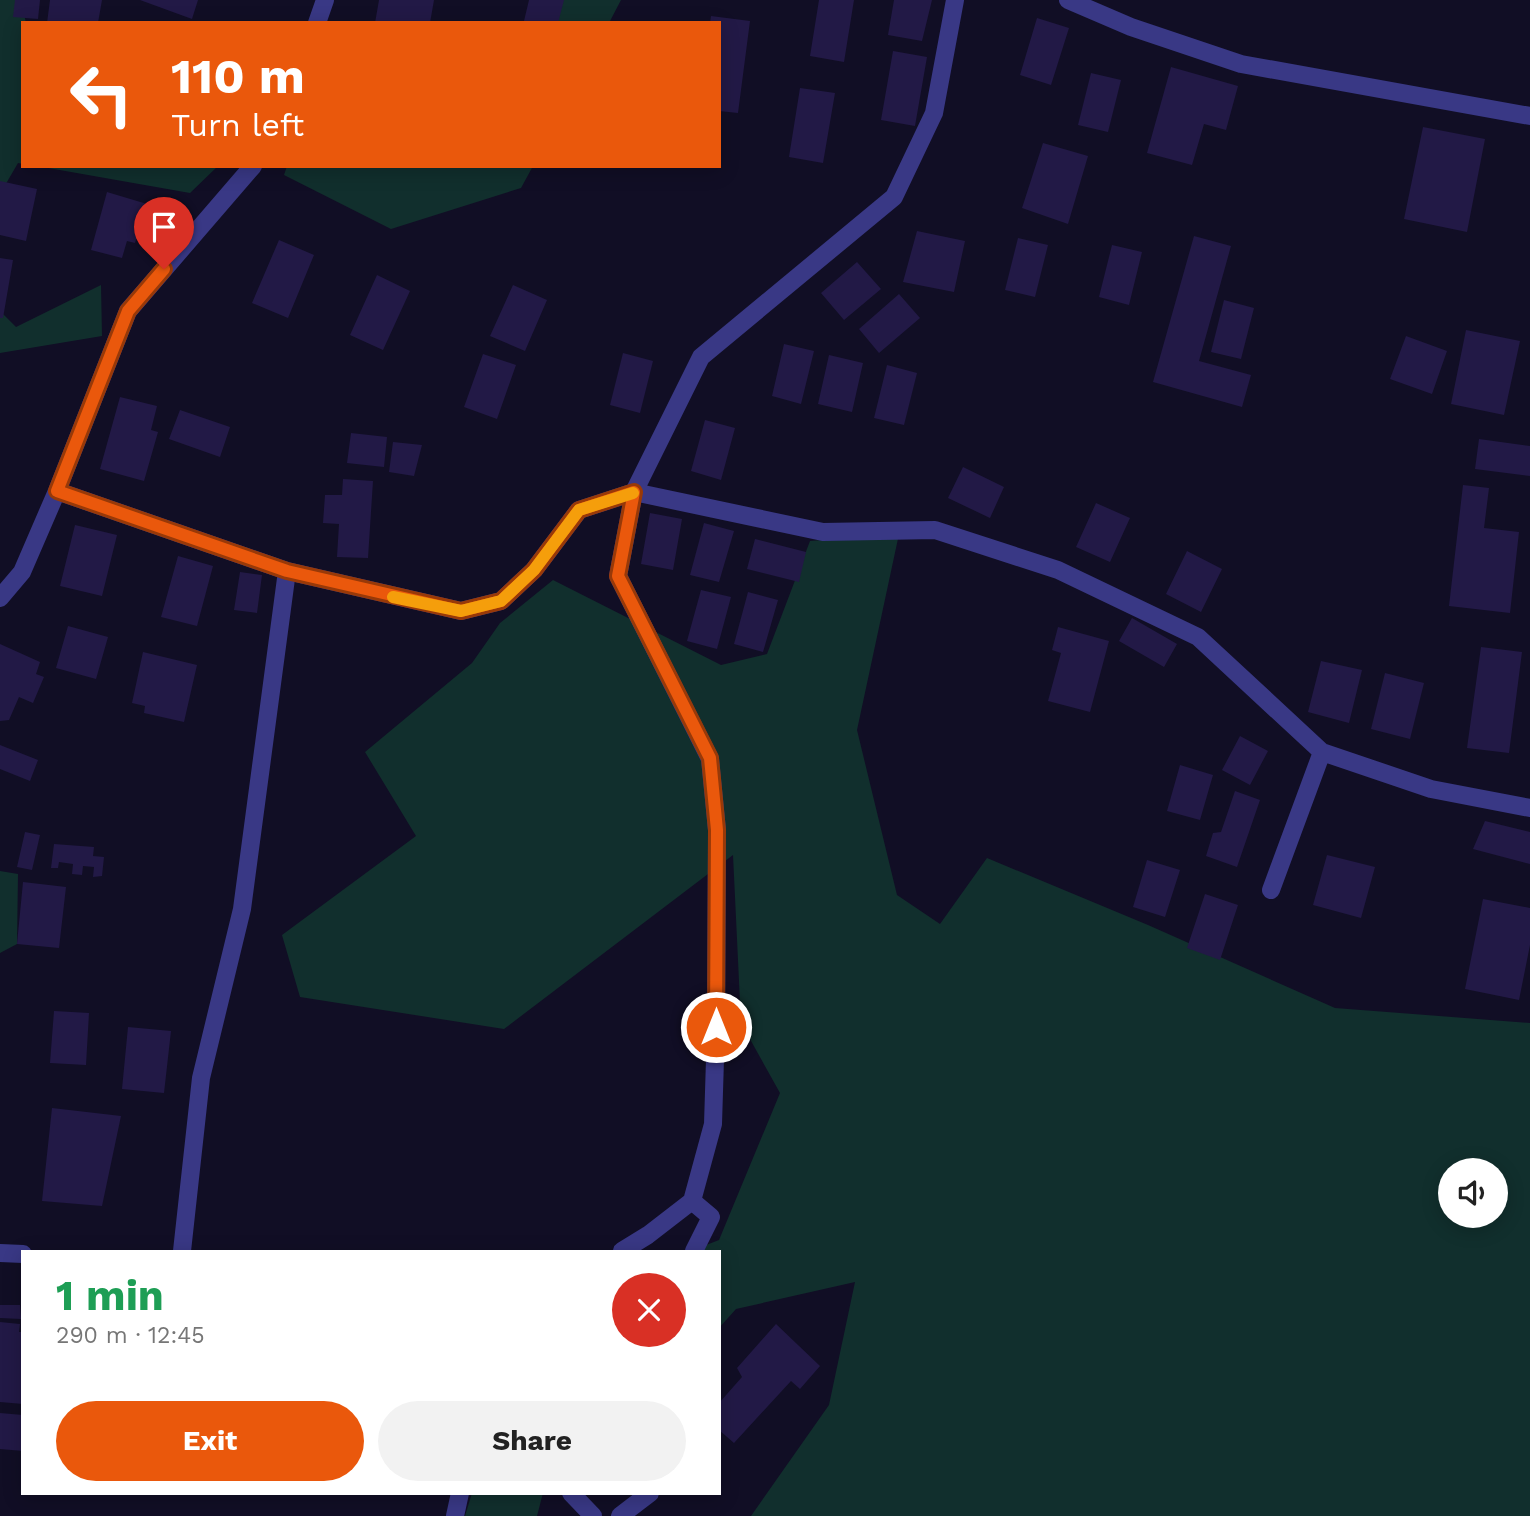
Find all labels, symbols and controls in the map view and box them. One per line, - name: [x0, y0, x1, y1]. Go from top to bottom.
- text: 110 m: [171, 47, 305, 105]
- icon: left: [56, 49, 147, 140]
- text: Turn left: [171, 106, 304, 144]
- pin: [134, 197, 194, 269]
- icon: arrive: [145, 208, 183, 246]
- position arrow: [679, 990, 753, 1064]
- map controls: [1438, 1158, 1508, 1228]
- button: sound: [1438, 1158, 1508, 1228]
- text: 1 min: [56, 1271, 164, 1320]
- button: close: [612, 1273, 686, 1347]
- text: 290 m · 12:45: [56, 1322, 205, 1349]
- button: Exit: [56, 1401, 364, 1481]
- button: Share: [378, 1401, 686, 1481]

